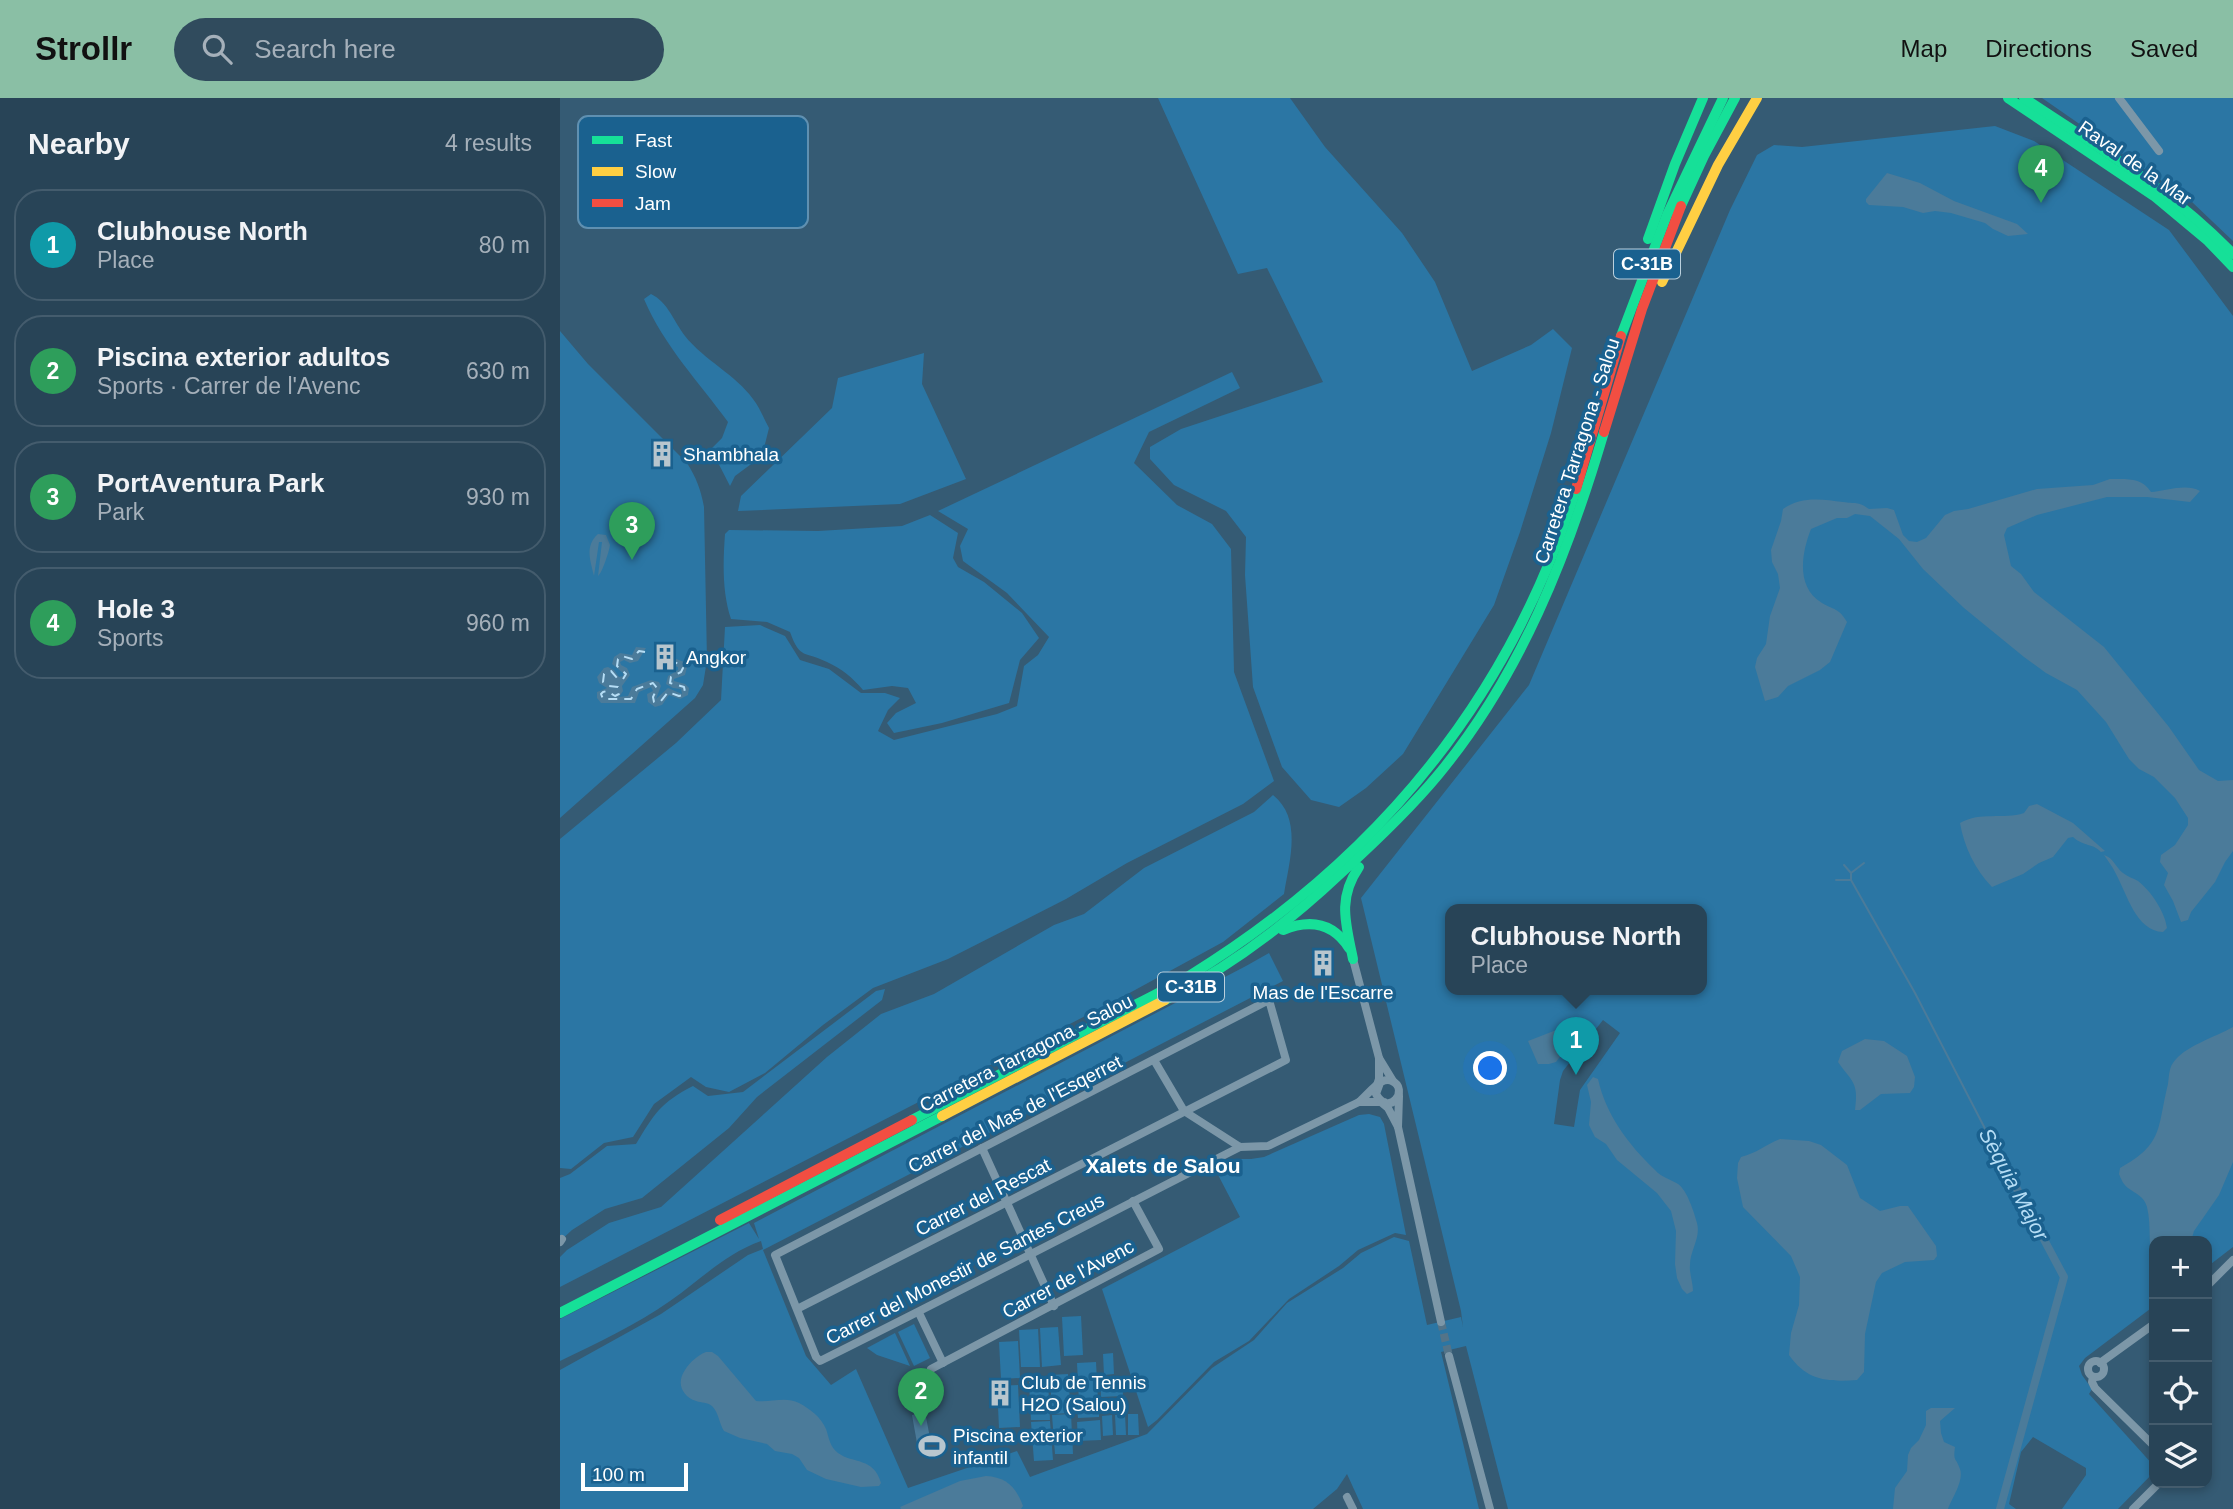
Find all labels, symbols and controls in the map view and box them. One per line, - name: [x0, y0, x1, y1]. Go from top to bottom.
- search box: [174, 18, 664, 81]
- text: Strollr: [35, 30, 132, 67]
- icon: search: [198, 30, 236, 68]
- text: Search here: [254, 34, 396, 64]
- text: Map: [1901, 35, 1947, 62]
- text: Directions: [1985, 35, 2092, 62]
- text: Saved: [2130, 35, 2198, 62]
- legend: [578, 116, 808, 228]
- street label: Raval de la Mar: [2074, 116, 2196, 210]
- text: Nearby: [28, 127, 130, 160]
- text: 4 results: [445, 130, 532, 156]
- text: Fast: [635, 130, 673, 151]
- pin: 4: [2018, 145, 2064, 203]
- text: Slow: [635, 161, 676, 182]
- text: Jam: [635, 193, 671, 214]
- text: Clubhouse North: [97, 216, 308, 246]
- text: 1: [47, 232, 59, 258]
- text: 80 m: [479, 232, 530, 258]
- text: Place: [97, 247, 155, 273]
- road number: C-31B: [1614, 250, 1680, 279]
- street label: Carretera Tarragona - Salou: [1531, 335, 1623, 567]
- text: Piscina exterior adultos: [97, 342, 390, 372]
- text: 2: [47, 358, 59, 384]
- text: 630 m: [466, 358, 530, 384]
- text: Sports · Carrer de l'Avenc: [97, 373, 360, 399]
- building icon: Shambhala: [647, 439, 677, 469]
- place label: Shambhala: [683, 444, 780, 465]
- text: PortAventura Park: [97, 468, 324, 498]
- text: 3: [47, 484, 59, 510]
- text: 930 m: [466, 484, 530, 510]
- text: Park: [97, 499, 144, 525]
- pin: 3: [609, 502, 655, 560]
- text: Hole 3: [97, 594, 175, 624]
- text: 4: [47, 610, 59, 636]
- text: 960 m: [466, 610, 530, 636]
- text: Sports: [97, 625, 163, 651]
- building icon: Angkor: [650, 642, 680, 672]
- place label: Angkor: [686, 647, 747, 668]
- popup: [1445, 904, 1707, 995]
- text: Clubhouse North: [1471, 921, 1681, 951]
- building icon: Mas de l'Escarre: [1308, 948, 1338, 978]
- text: Place: [1471, 952, 1528, 978]
- road number: C-31B: [1158, 972, 1224, 1002]
- place label: Mas de l'Escarre: [1253, 982, 1393, 1003]
- street label: Carretera Tarragona - Salou: [916, 990, 1136, 1116]
- pin: 1: [1553, 1017, 1599, 1075]
- street label: Carrer del Mas de l'Esqerret: [905, 1051, 1126, 1177]
- your location: [1473, 1051, 1507, 1085]
- water label: Sèquia Major: [1975, 1124, 2054, 1245]
- street label: Carrer del Rescat: [912, 1154, 1055, 1240]
- district label: Xalets de Salou: [1085, 1154, 1241, 1177]
- street label: Carrer del Monestir de Santes Creus: [822, 1189, 1108, 1349]
- street label: Carrer de l'Avenc: [999, 1235, 1137, 1323]
- map controls: [2149, 1236, 2212, 1488]
- button: +: [2149, 1236, 2212, 1299]
- button: −: [2149, 1299, 2212, 1362]
- button: locate: [2149, 1362, 2212, 1425]
- pin: 2: [898, 1368, 944, 1426]
- place label: Club de Tennis H2O (Salou): [1021, 1372, 1146, 1415]
- building icon: Club de Tennis H2O (Salou): [985, 1378, 1015, 1408]
- place label: Piscina exterior infantil: [953, 1425, 1084, 1468]
- button: layers: [2149, 1425, 2212, 1488]
- sports icon: Piscina exterior infantil: [917, 1431, 947, 1461]
- scale bar: [581, 1460, 688, 1492]
- text: 100 m: [592, 1464, 645, 1485]

